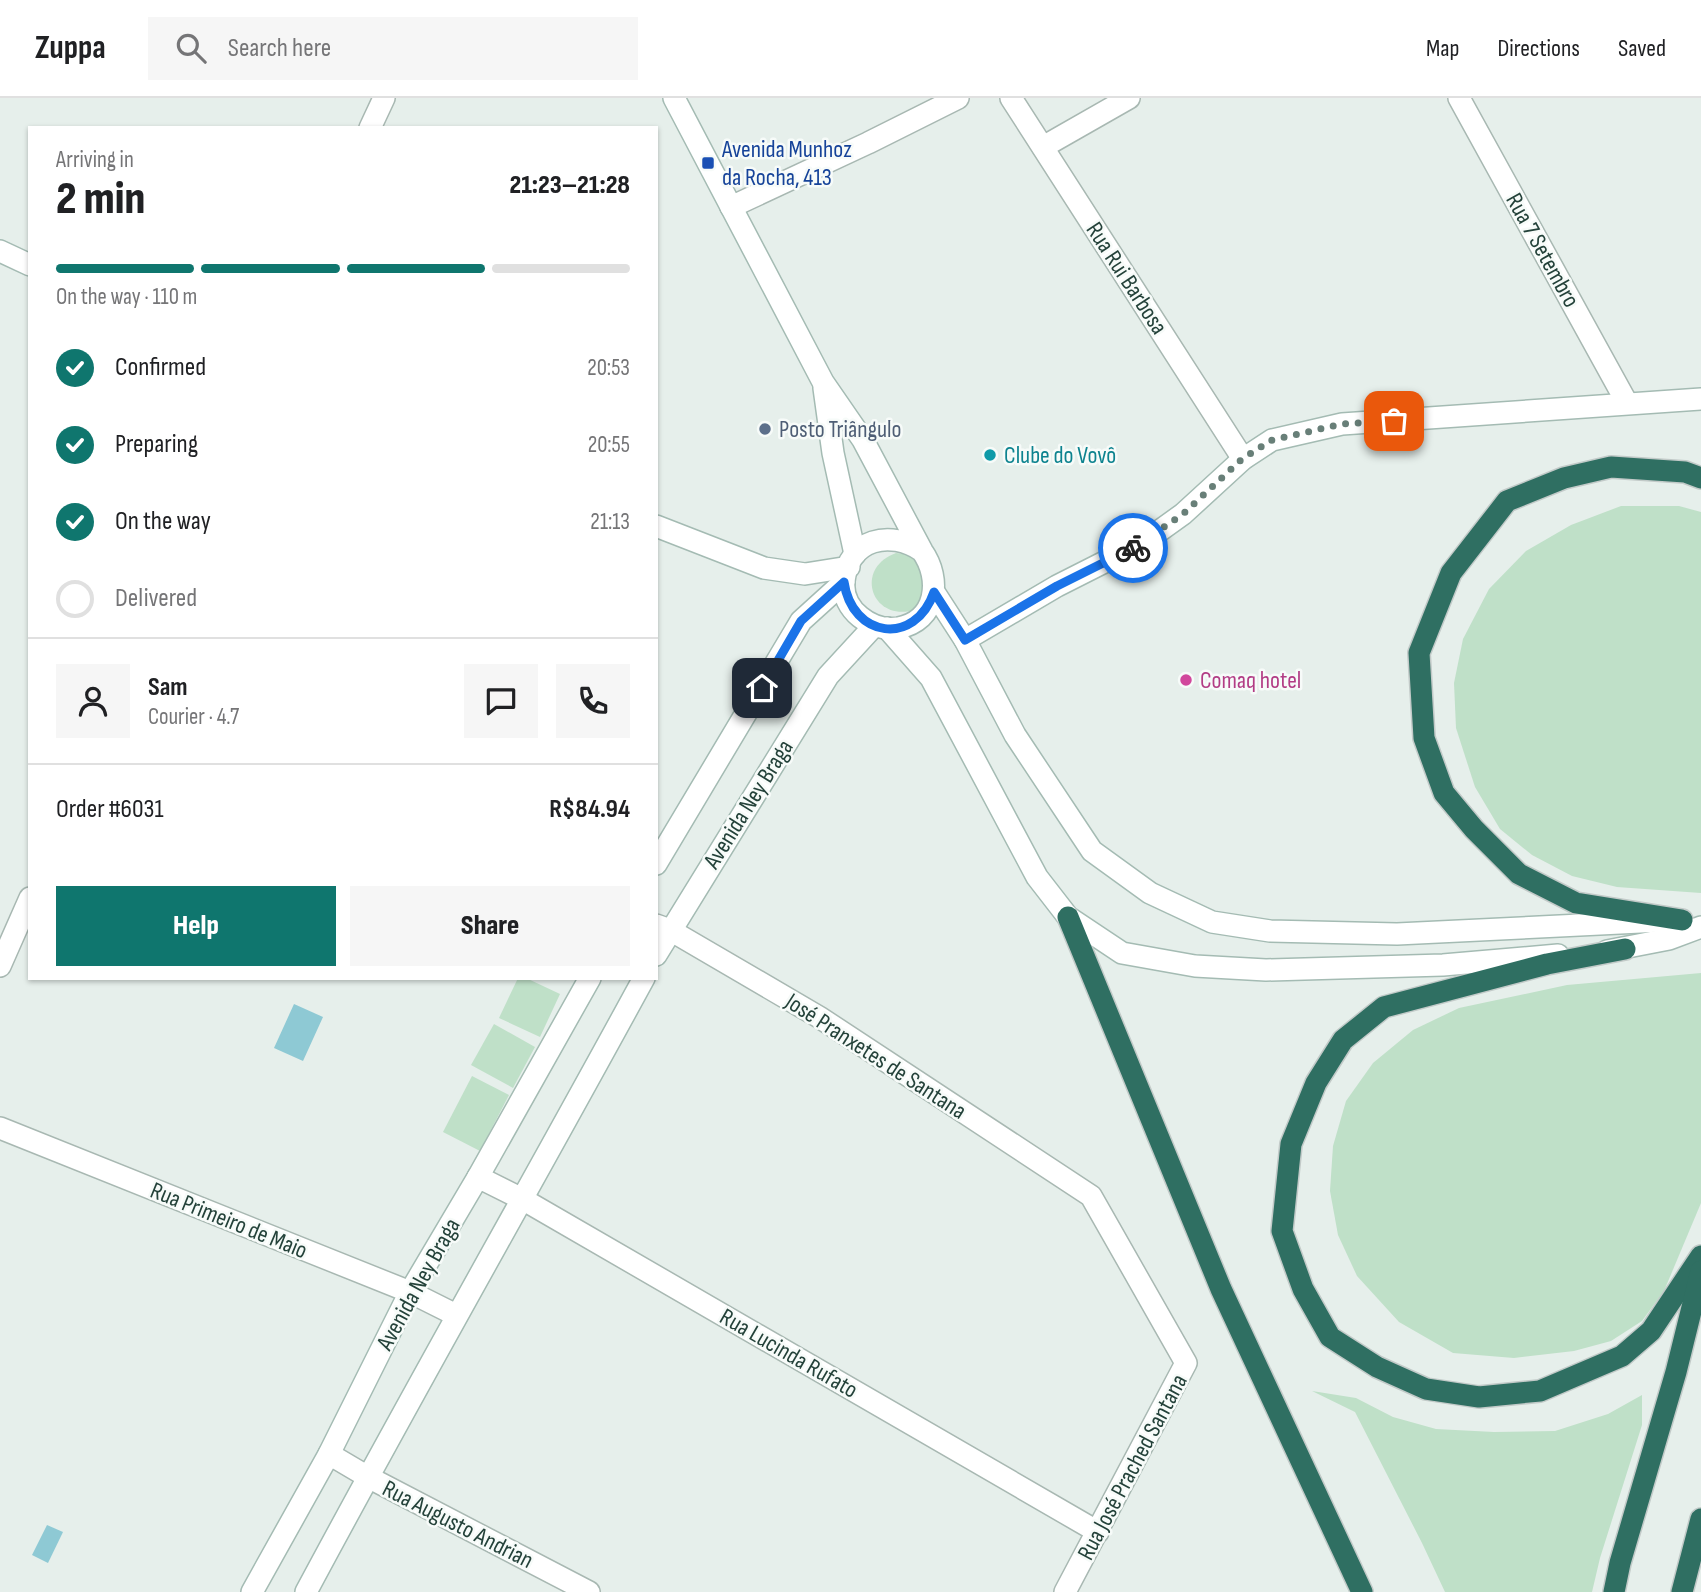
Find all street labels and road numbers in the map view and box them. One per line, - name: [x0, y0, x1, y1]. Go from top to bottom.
- street label: Rua 7 Setembro: [1499, 188, 1586, 312]
- street label: Rua Rui Barbosa: [1080, 217, 1174, 340]
- street label: Avenida Ney Braga: [697, 735, 799, 875]
- street label: José Pranxetes de Santana: [779, 987, 972, 1126]
- street label: Rua Primeiro de Maio: [146, 1176, 312, 1265]
- street label: Avenida Ney Braga: [370, 1213, 467, 1356]
- street label: Rua Lucinda Rufato: [715, 1302, 863, 1405]
- street label: Rua José Prached Santana: [1071, 1369, 1194, 1565]
- street label: Rua Augusto Andrian: [377, 1474, 538, 1575]

